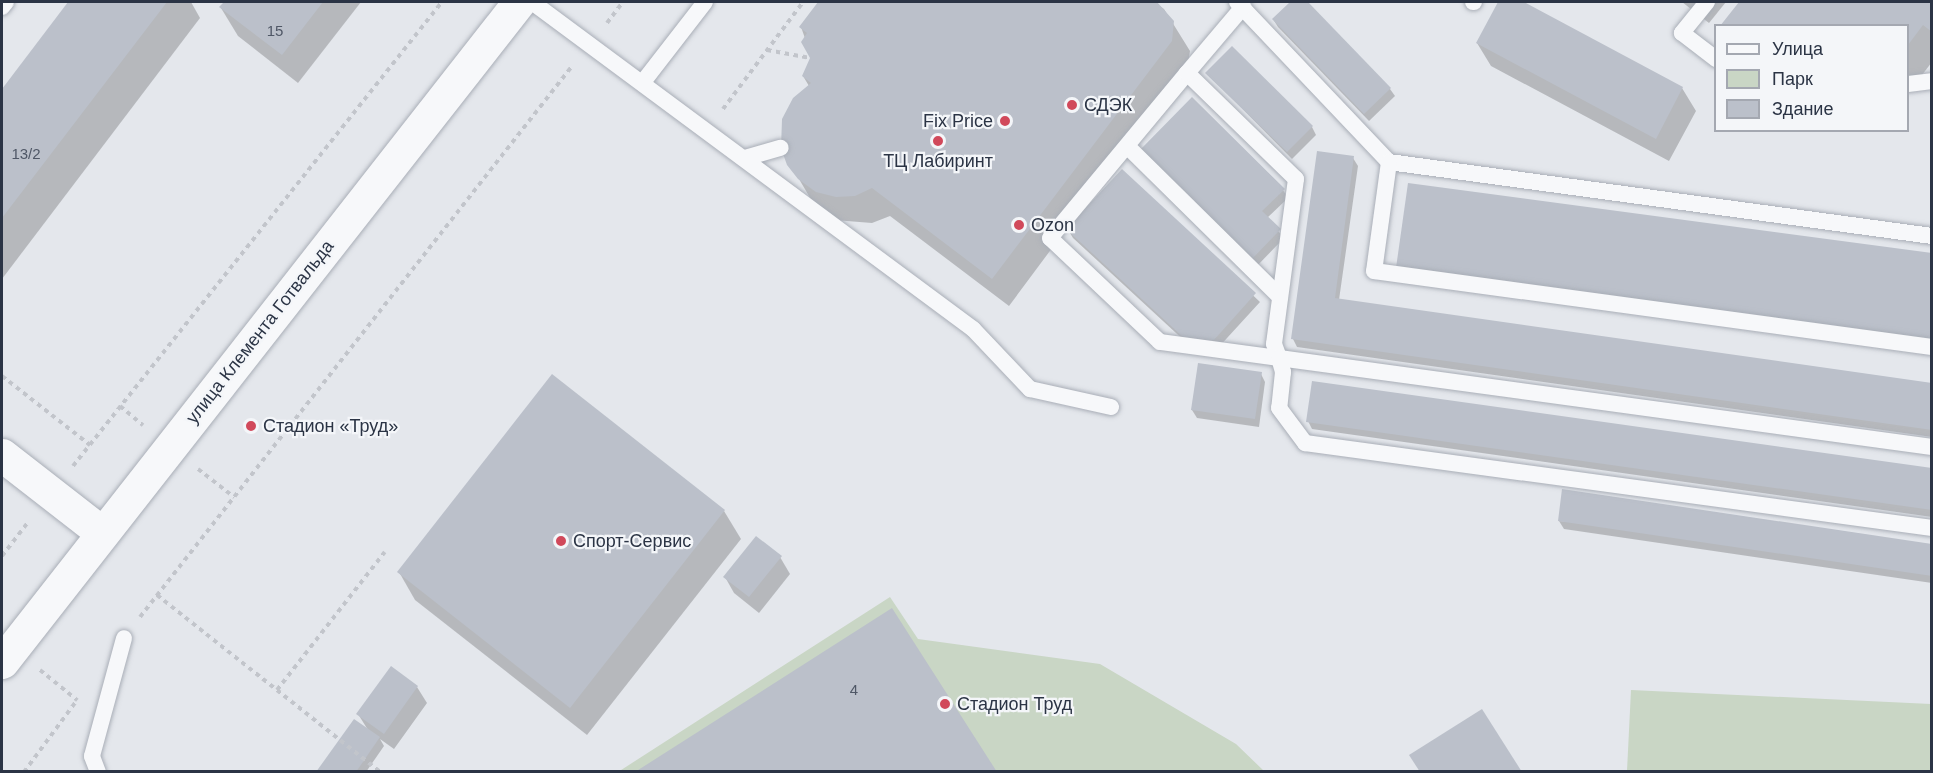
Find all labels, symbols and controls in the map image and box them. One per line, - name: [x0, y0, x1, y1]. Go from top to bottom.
- house number: 15: [267, 22, 283, 40]
- legend: [1714, 24, 1909, 132]
- text: Улица: [1772, 39, 1823, 59]
- text: Парк: [1772, 69, 1813, 89]
- place label: СДЭК: [1084, 94, 1132, 116]
- marker: СДЭК: [1065, 98, 1079, 112]
- text: Здание: [1772, 99, 1833, 119]
- place label: Fix Price: [923, 110, 993, 132]
- marker: Fix Price: [998, 114, 1012, 128]
- marker: ТЦ Лабиринт: [931, 134, 945, 148]
- house number: 13/2: [11, 145, 41, 163]
- place label: ТЦ Лабиринт: [883, 150, 993, 172]
- place label: Ozon: [1031, 214, 1074, 236]
- marker: Ozon: [1012, 218, 1026, 232]
- street label: улица Клемента Готвальда: [182, 236, 338, 428]
- place label: Стадион «Труд»: [263, 415, 398, 437]
- marker: Стадион «Труд»: [244, 419, 258, 433]
- place label: Спорт-Сервис: [573, 530, 691, 552]
- marker: Спорт-Сервис: [554, 534, 568, 548]
- house number: 4: [850, 681, 858, 699]
- place label: Стадион Труд: [957, 693, 1072, 715]
- marker: Стадион Труд: [938, 697, 952, 711]

